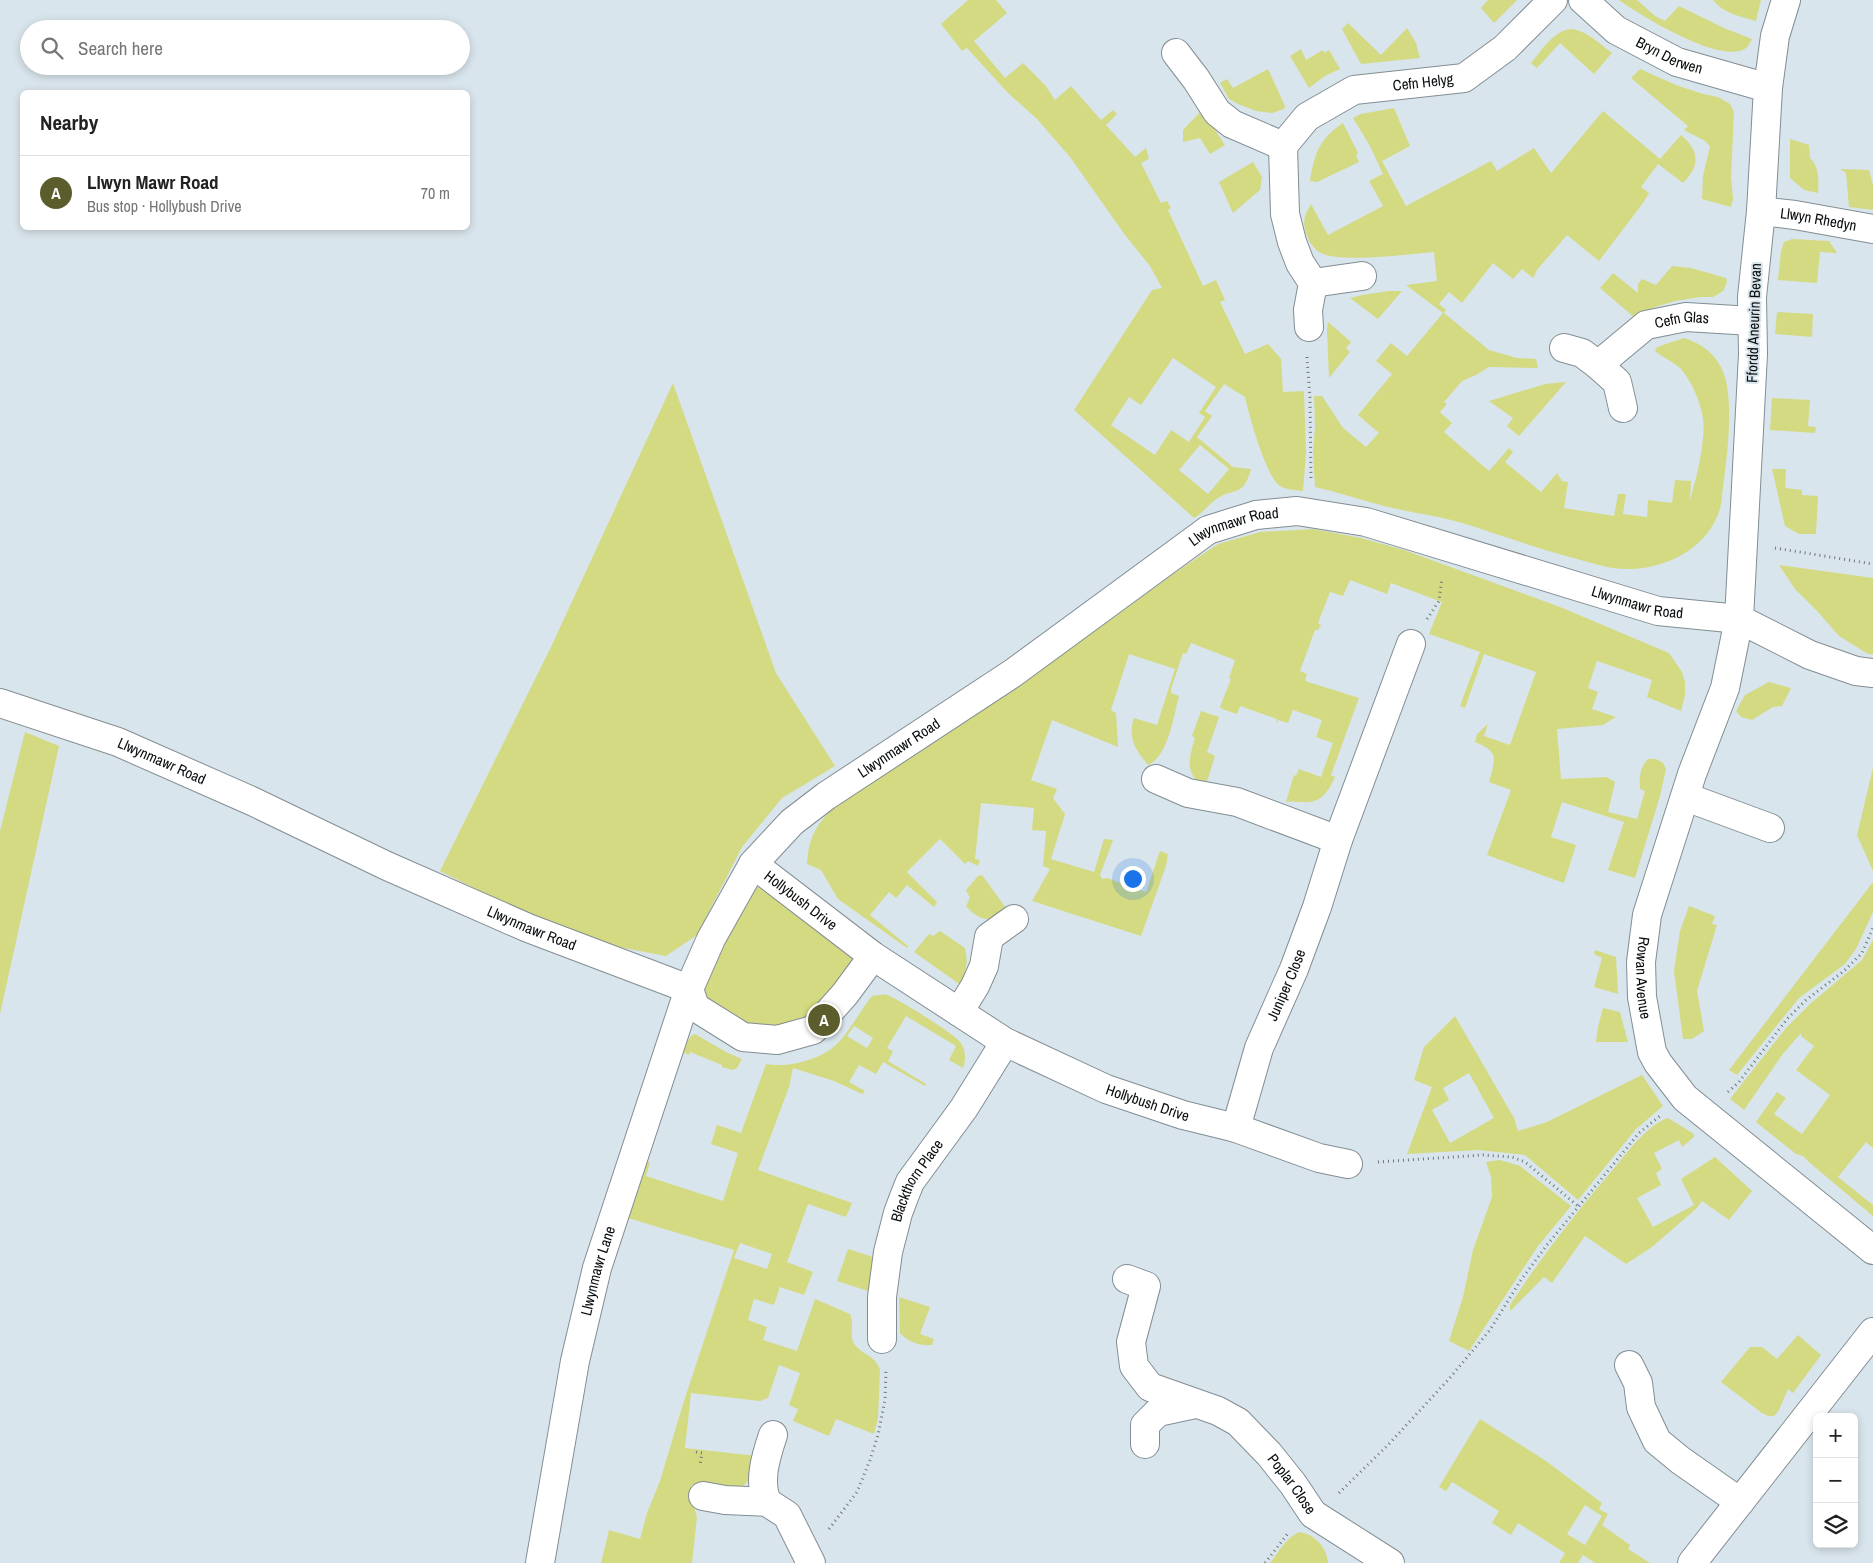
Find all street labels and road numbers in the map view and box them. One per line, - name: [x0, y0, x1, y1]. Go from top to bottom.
- street label: Bryn Derwen: [1632, 31, 1705, 79]
- street label: Cefn Helyg: [1392, 68, 1455, 96]
- street label: Llwyn Rhedyn: [1779, 202, 1858, 236]
- street label: Ffordd Aneurin Bevan: [1741, 263, 1766, 383]
- street label: Cefn Glas: [1653, 306, 1710, 333]
- street label: Llwynmawr Road: [1184, 502, 1279, 551]
- street label: Llwynmawr Road: [1589, 580, 1684, 623]
- street label: Llwynmawr Road: [853, 713, 944, 782]
- street label: Llwynmawr Road: [114, 732, 209, 789]
- street label: Hollybush Drive: [760, 865, 842, 935]
- street label: Llwynmawr Road: [484, 900, 579, 955]
- street label: Rowan Avenue: [1631, 936, 1657, 1021]
- street label: Juniper Close: [1261, 946, 1311, 1024]
- street label: Hollybush Drive: [1103, 1079, 1192, 1126]
- street label: Blackthorn Place: [885, 1135, 948, 1224]
- street label: Llwynmawr Lane: [575, 1223, 620, 1318]
- street label: Poplar Close: [1263, 1449, 1321, 1518]

